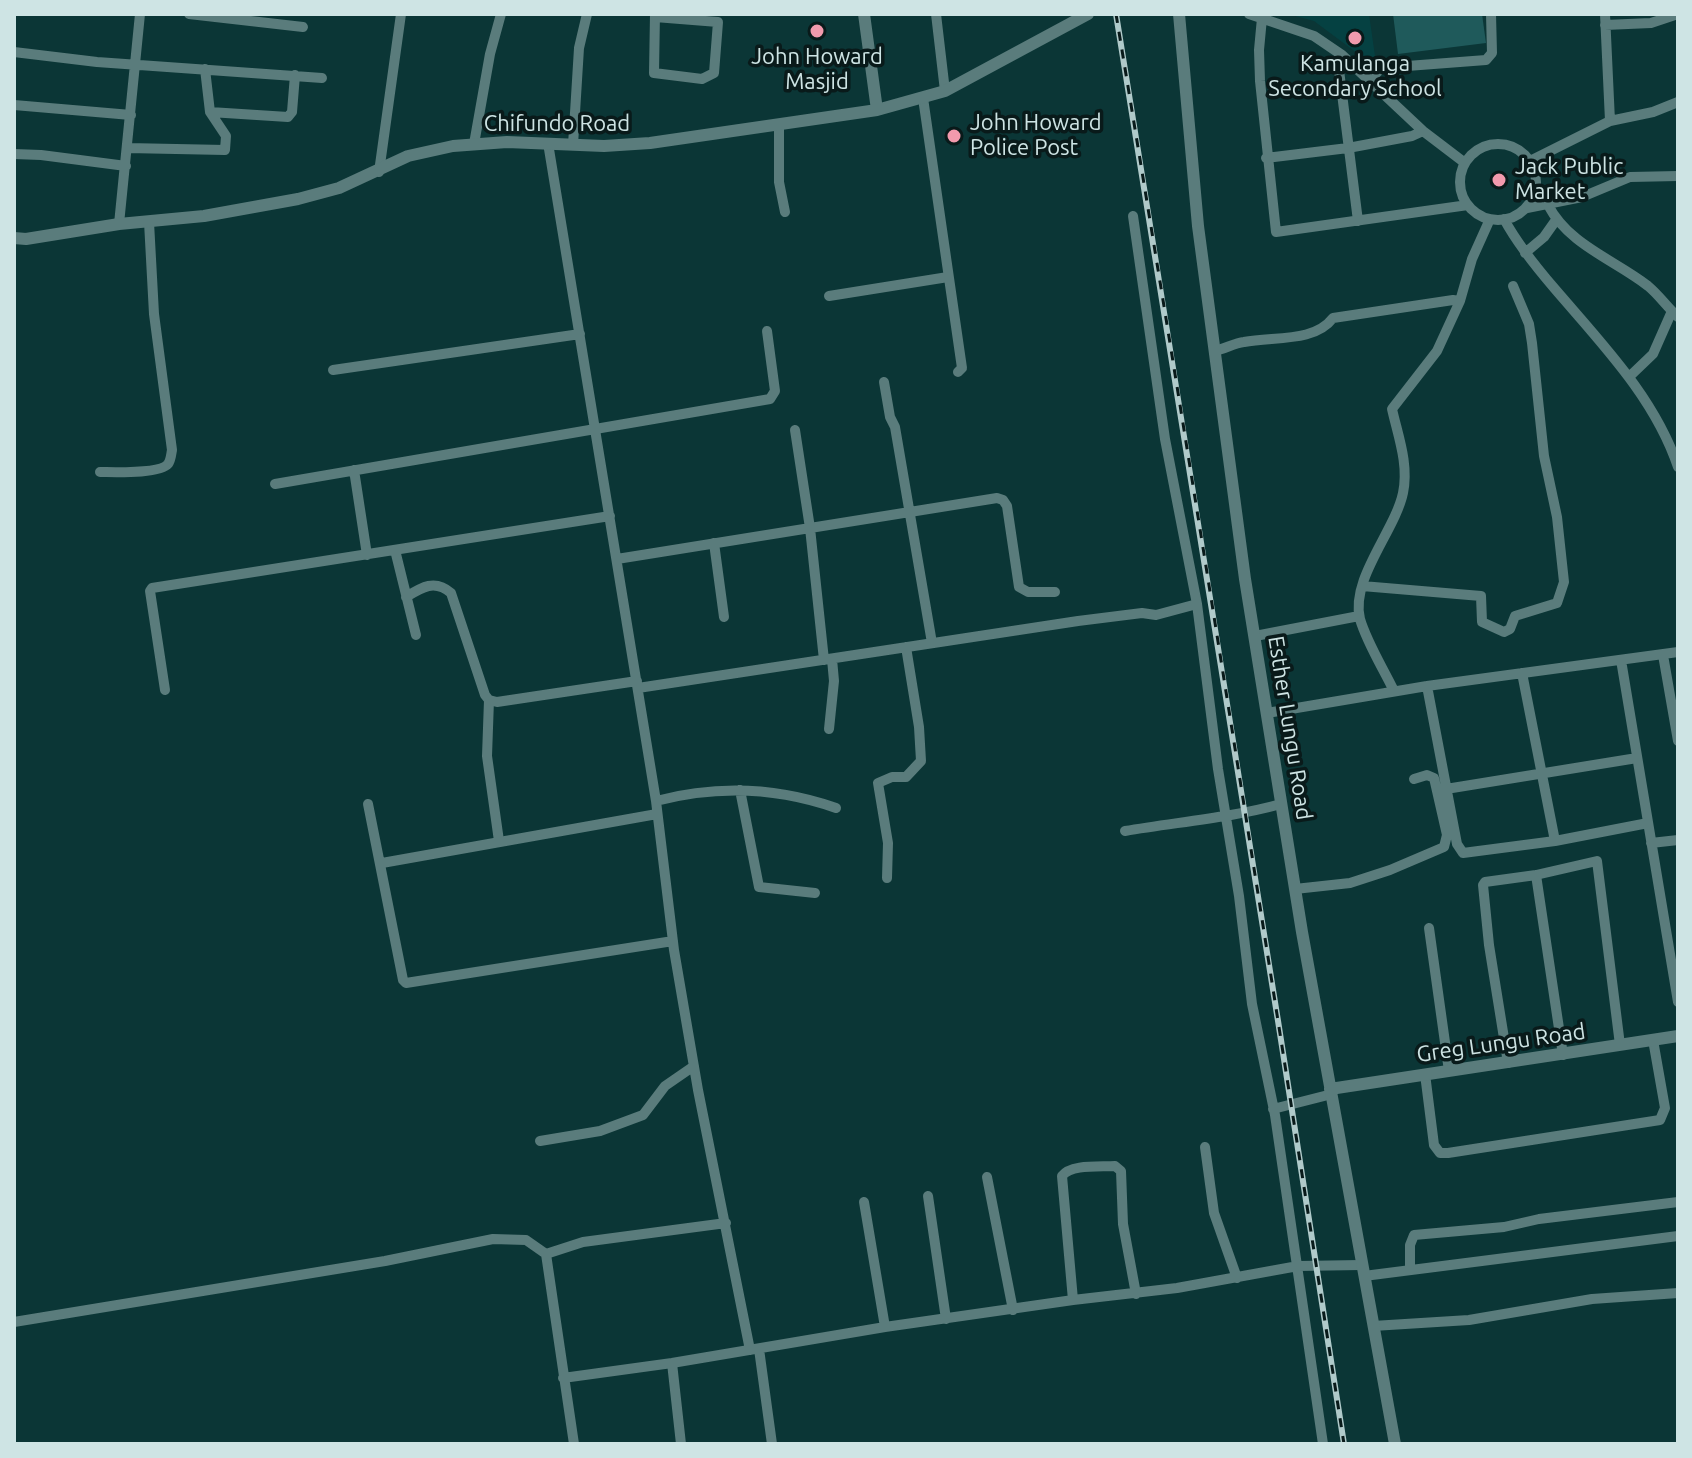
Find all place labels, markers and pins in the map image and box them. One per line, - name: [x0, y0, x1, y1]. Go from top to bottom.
- marker: John Howard Masjid: [808, 22, 826, 40]
- marker: Kamulanga Secondary School: [1346, 29, 1364, 47]
- place label: John Howard Masjid: [751, 44, 883, 96]
- place label: Kamulanga Secondary School: [1268, 51, 1442, 102]
- place label: John Howard Police Post: [970, 110, 1102, 162]
- marker: John Howard Police Post: [945, 127, 963, 145]
- place label: Jack Public Market: [1515, 154, 1623, 206]
- marker: Jack Public Market: [1490, 171, 1508, 189]

